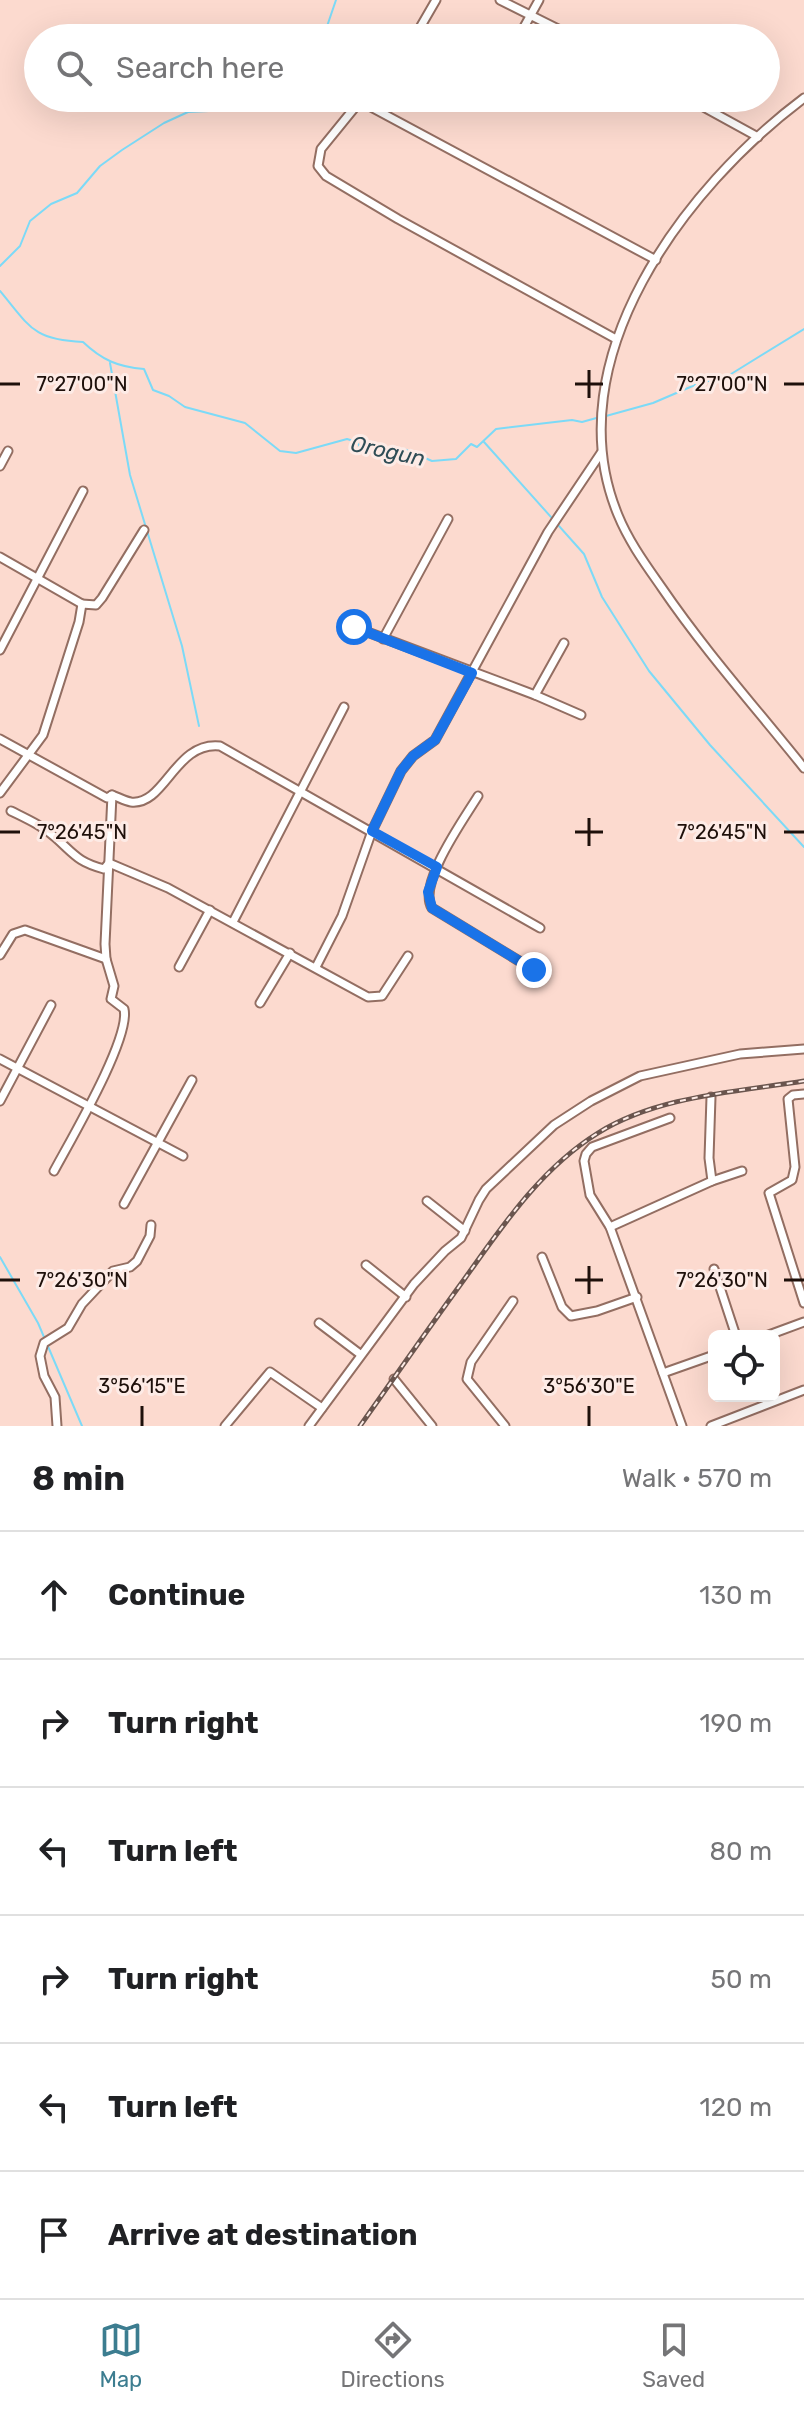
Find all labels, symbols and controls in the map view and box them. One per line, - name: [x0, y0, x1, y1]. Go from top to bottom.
- search box: [24, 24, 780, 112]
- icon: search: [52, 46, 96, 90]
- text: Search here: [116, 50, 284, 86]
- text: 7°27'00"N: [36, 372, 128, 396]
- text: 7°27'00"N: [676, 372, 768, 396]
- water label: Orogun: [348, 430, 428, 472]
- route start: [336, 609, 372, 645]
- text: 7°26'45"N: [37, 820, 127, 844]
- text: 7°26'45"N: [677, 820, 767, 844]
- route end: [516, 952, 552, 988]
- text: 7°26'30"N: [36, 1268, 128, 1292]
- text: 7°26'30"N: [676, 1268, 768, 1292]
- map controls: [708, 1330, 780, 1402]
- button: locate: [708, 1330, 780, 1402]
- text: 3°56'15"E: [98, 1374, 186, 1398]
- text: 3°56'30"E: [543, 1374, 635, 1398]
- text: 8 min: [32, 1458, 125, 1499]
- text: Walk · 570 m: [622, 1463, 772, 1494]
- icon: ahead: [32, 1573, 76, 1617]
- text: Continue: [108, 1577, 245, 1613]
- text: 130 m: [699, 1580, 772, 1611]
- icon: right: [32, 1701, 76, 1745]
- text: Turn right: [108, 1705, 259, 1741]
- text: 190 m: [699, 1708, 772, 1739]
- icon: left: [32, 1829, 76, 1873]
- text: Turn left: [108, 1833, 238, 1869]
- text: 80 m: [709, 1836, 772, 1867]
- icon: right: [32, 1957, 76, 2001]
- text: Turn right: [108, 1961, 259, 1997]
- text: 50 m: [711, 1964, 772, 1995]
- icon: left: [32, 2085, 76, 2129]
- text: Turn left: [108, 2089, 238, 2125]
- text: 120 m: [700, 2092, 772, 2123]
- icon: arrive: [32, 2213, 76, 2257]
- text: Arrive at destination: [108, 2217, 418, 2253]
- tab: Map: [99, 2318, 143, 2393]
- tab: Directions: [340, 2318, 445, 2393]
- tab: Saved: [642, 2318, 705, 2393]

